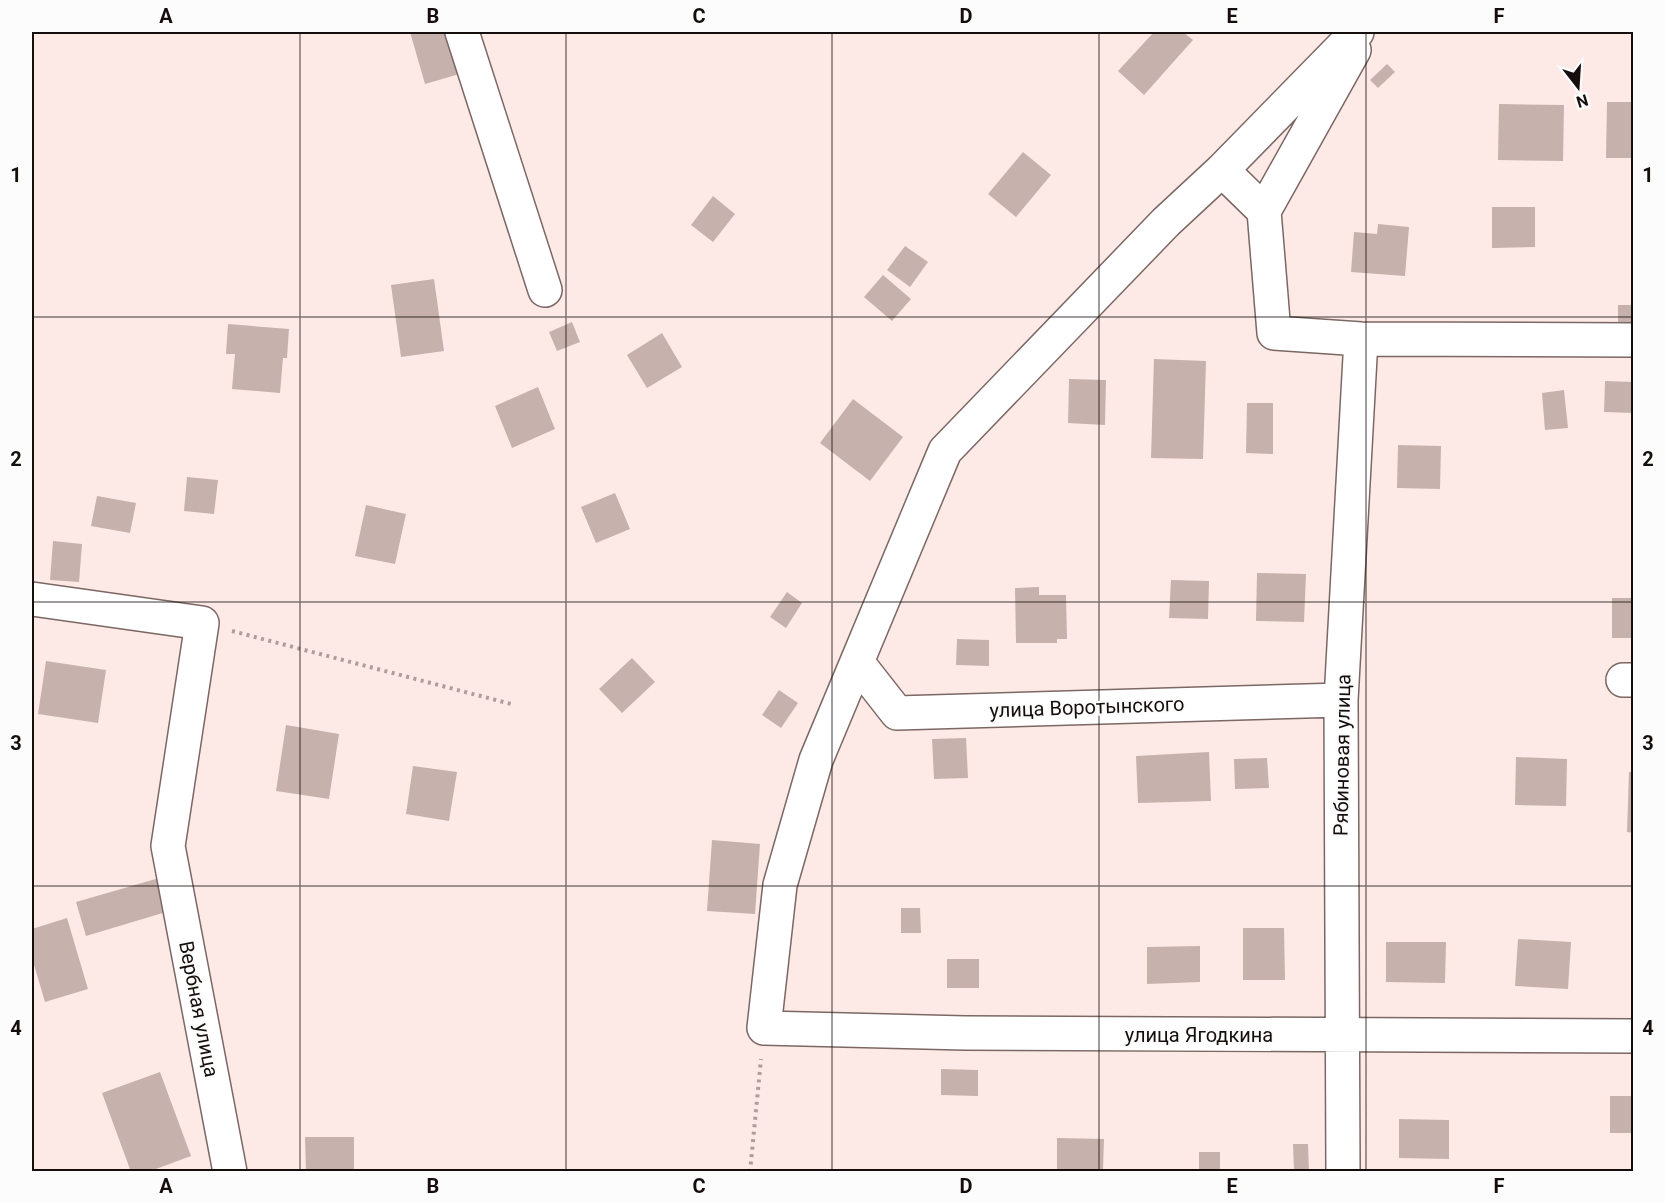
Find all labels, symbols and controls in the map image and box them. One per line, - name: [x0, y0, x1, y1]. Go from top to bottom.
- text: A: [159, 4, 173, 28]
- text: B: [427, 4, 439, 28]
- text: C: [692, 4, 706, 28]
- text: D: [960, 4, 973, 28]
- text: E: [1226, 4, 1238, 28]
- text: F: [1494, 4, 1505, 28]
- north arrow: [1548, 57, 1608, 117]
- text: N: [1574, 90, 1590, 112]
- text: 1: [10, 163, 22, 187]
- text: 1: [1642, 163, 1654, 187]
- text: 2: [10, 447, 22, 471]
- text: 2: [1642, 447, 1654, 471]
- street label: Рябиновая улица: [1329, 674, 1355, 836]
- street label: улица Воротынского: [989, 692, 1185, 722]
- text: 3: [10, 731, 22, 755]
- text: 3: [1642, 731, 1654, 755]
- street label: Вербная улица: [174, 939, 224, 1079]
- text: 4: [10, 1016, 22, 1040]
- text: 4: [1642, 1016, 1654, 1040]
- street label: улица Ягодкина: [1125, 1023, 1273, 1047]
- text: A: [159, 1174, 173, 1198]
- text: B: [427, 1174, 439, 1198]
- text: C: [692, 1174, 706, 1198]
- text: D: [960, 1174, 973, 1198]
- text: E: [1226, 1174, 1238, 1198]
- text: F: [1494, 1174, 1505, 1198]

